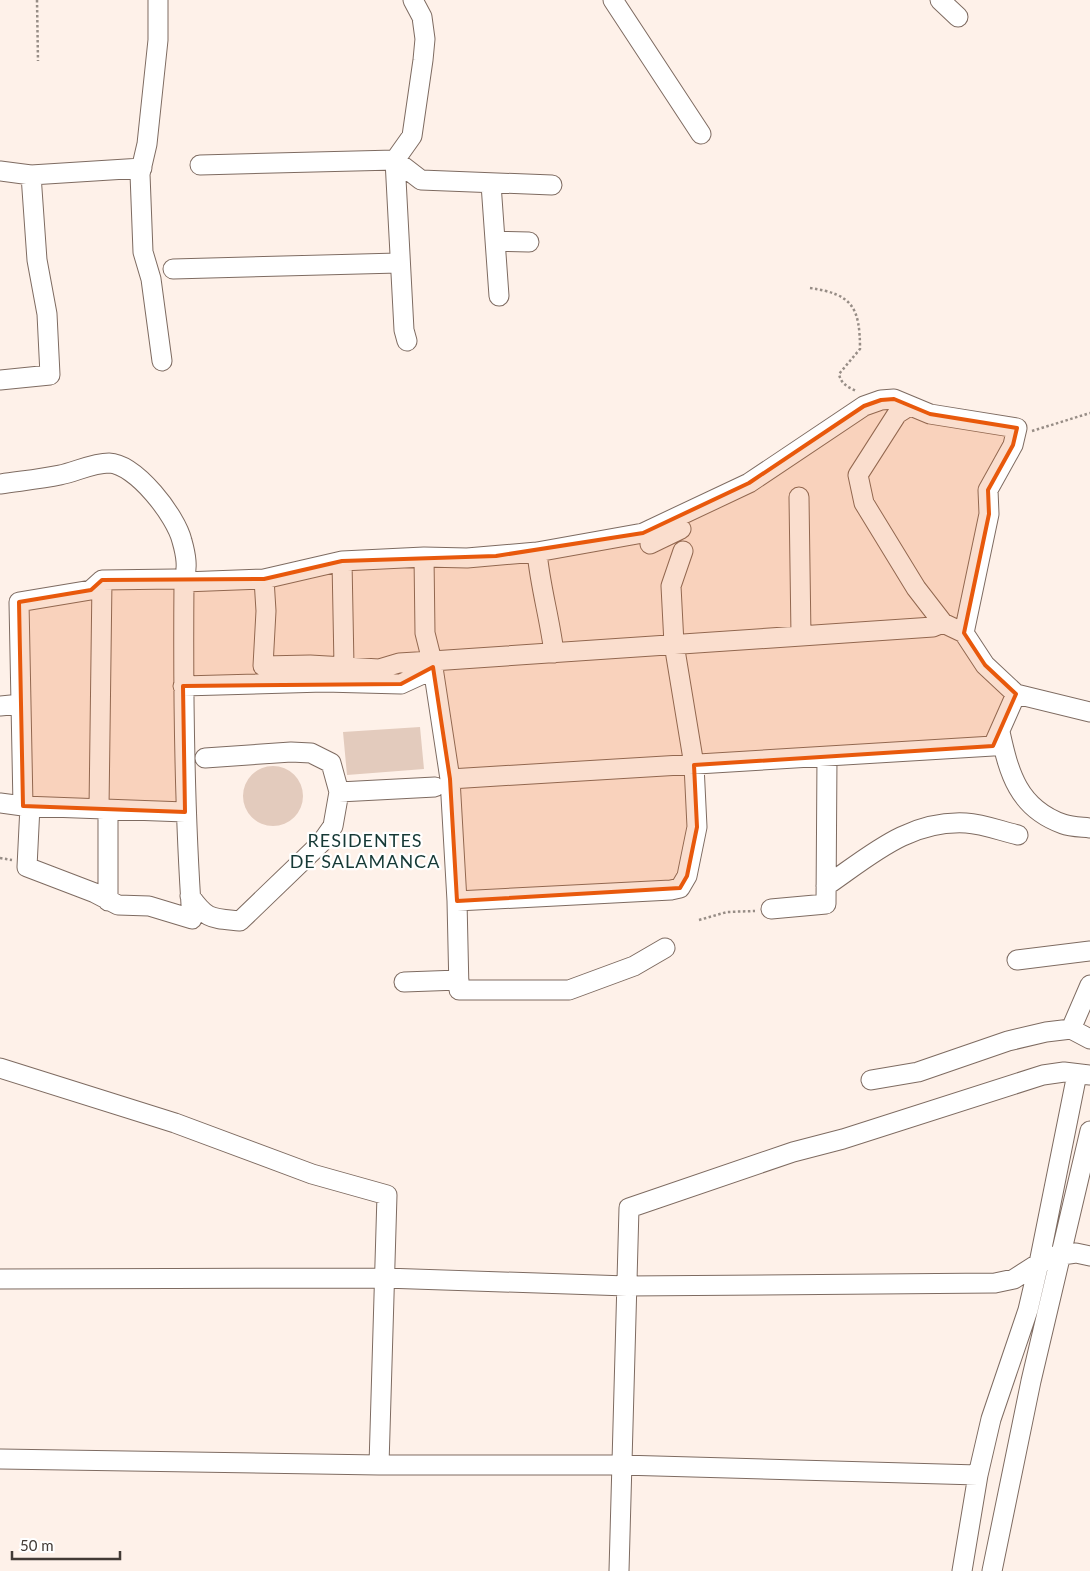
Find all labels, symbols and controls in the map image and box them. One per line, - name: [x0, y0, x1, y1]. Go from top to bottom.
- district label: RESIDENTES DE SALAMANCA: [290, 829, 440, 872]
- scale bar: [12, 1528, 120, 1560]
- text: 50 m: [20, 1536, 54, 1554]

